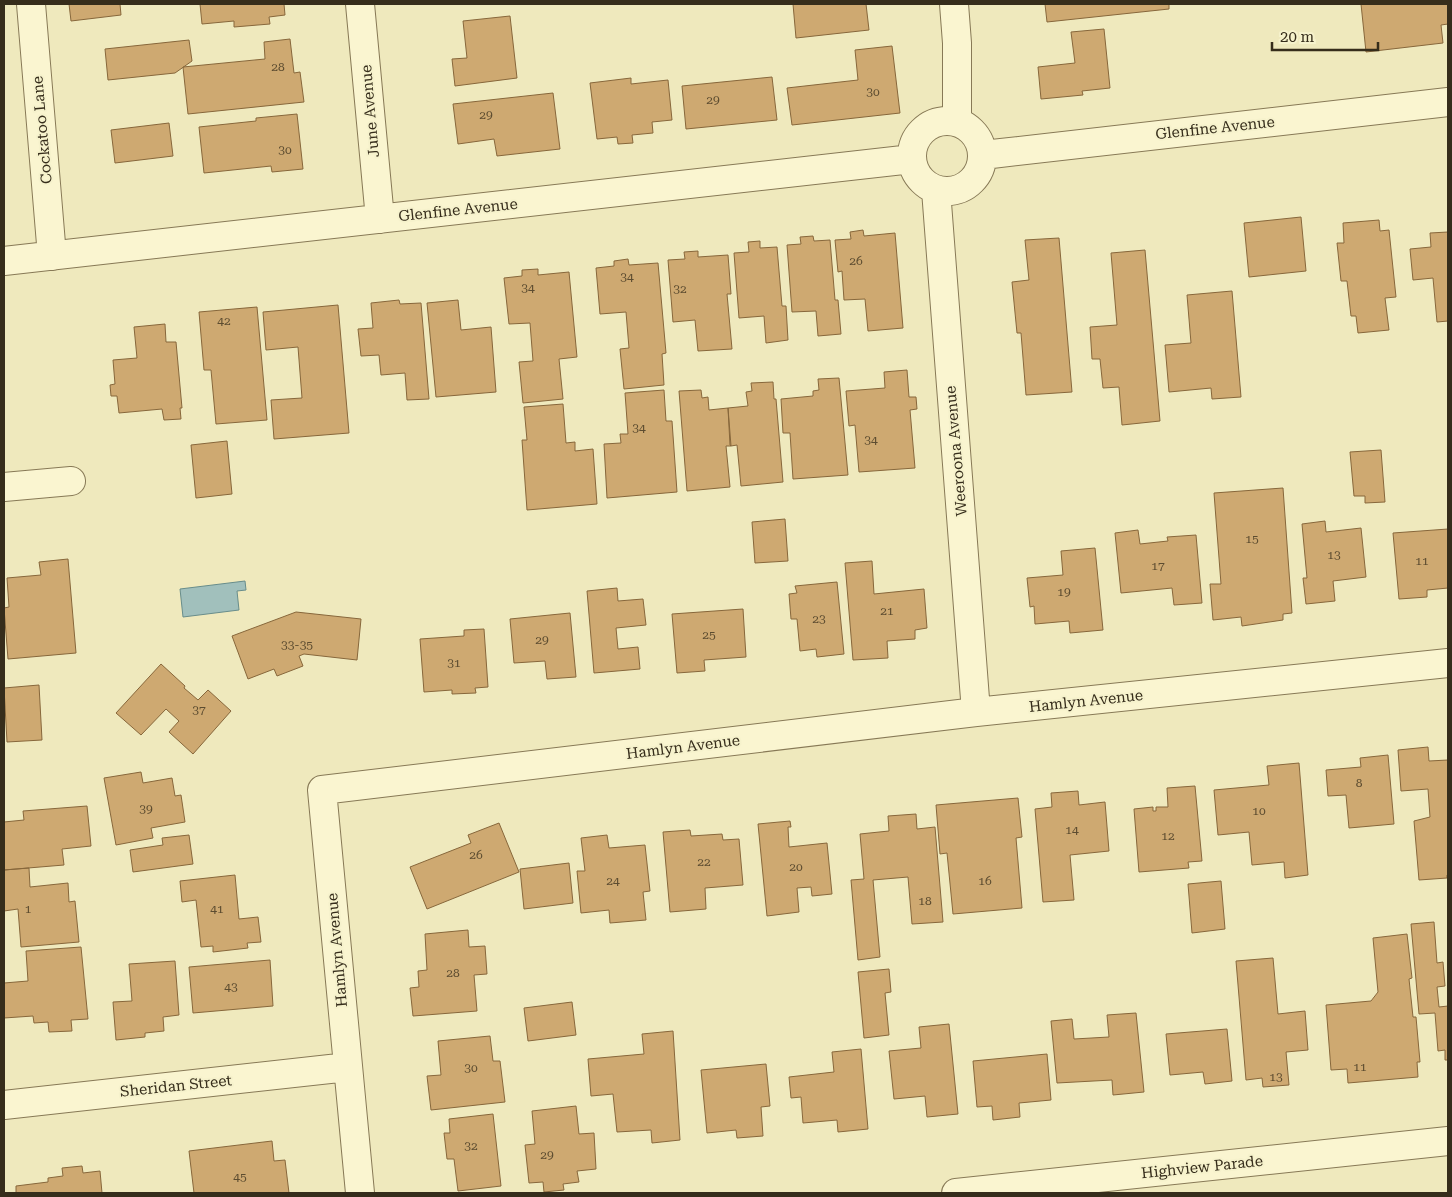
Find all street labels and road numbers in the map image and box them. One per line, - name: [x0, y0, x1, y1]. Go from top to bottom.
- street label: June Avenue: [357, 64, 383, 158]
- street label: Cockatoo Lane: [28, 75, 56, 185]
- street label: Glenfine Avenue: [1155, 113, 1275, 143]
- street label: Glenfine Avenue: [398, 195, 518, 225]
- street label: Weeroona Avenue: [941, 385, 971, 517]
- street label: Hamlyn Avenue: [1028, 686, 1144, 716]
- street label: Hamlyn Avenue: [625, 731, 741, 763]
- street label: Hamlyn Avenue: [323, 892, 351, 1008]
- street label: Sheridan Street: [119, 1071, 233, 1101]
- street label: Highview Parade: [1140, 1152, 1264, 1182]

